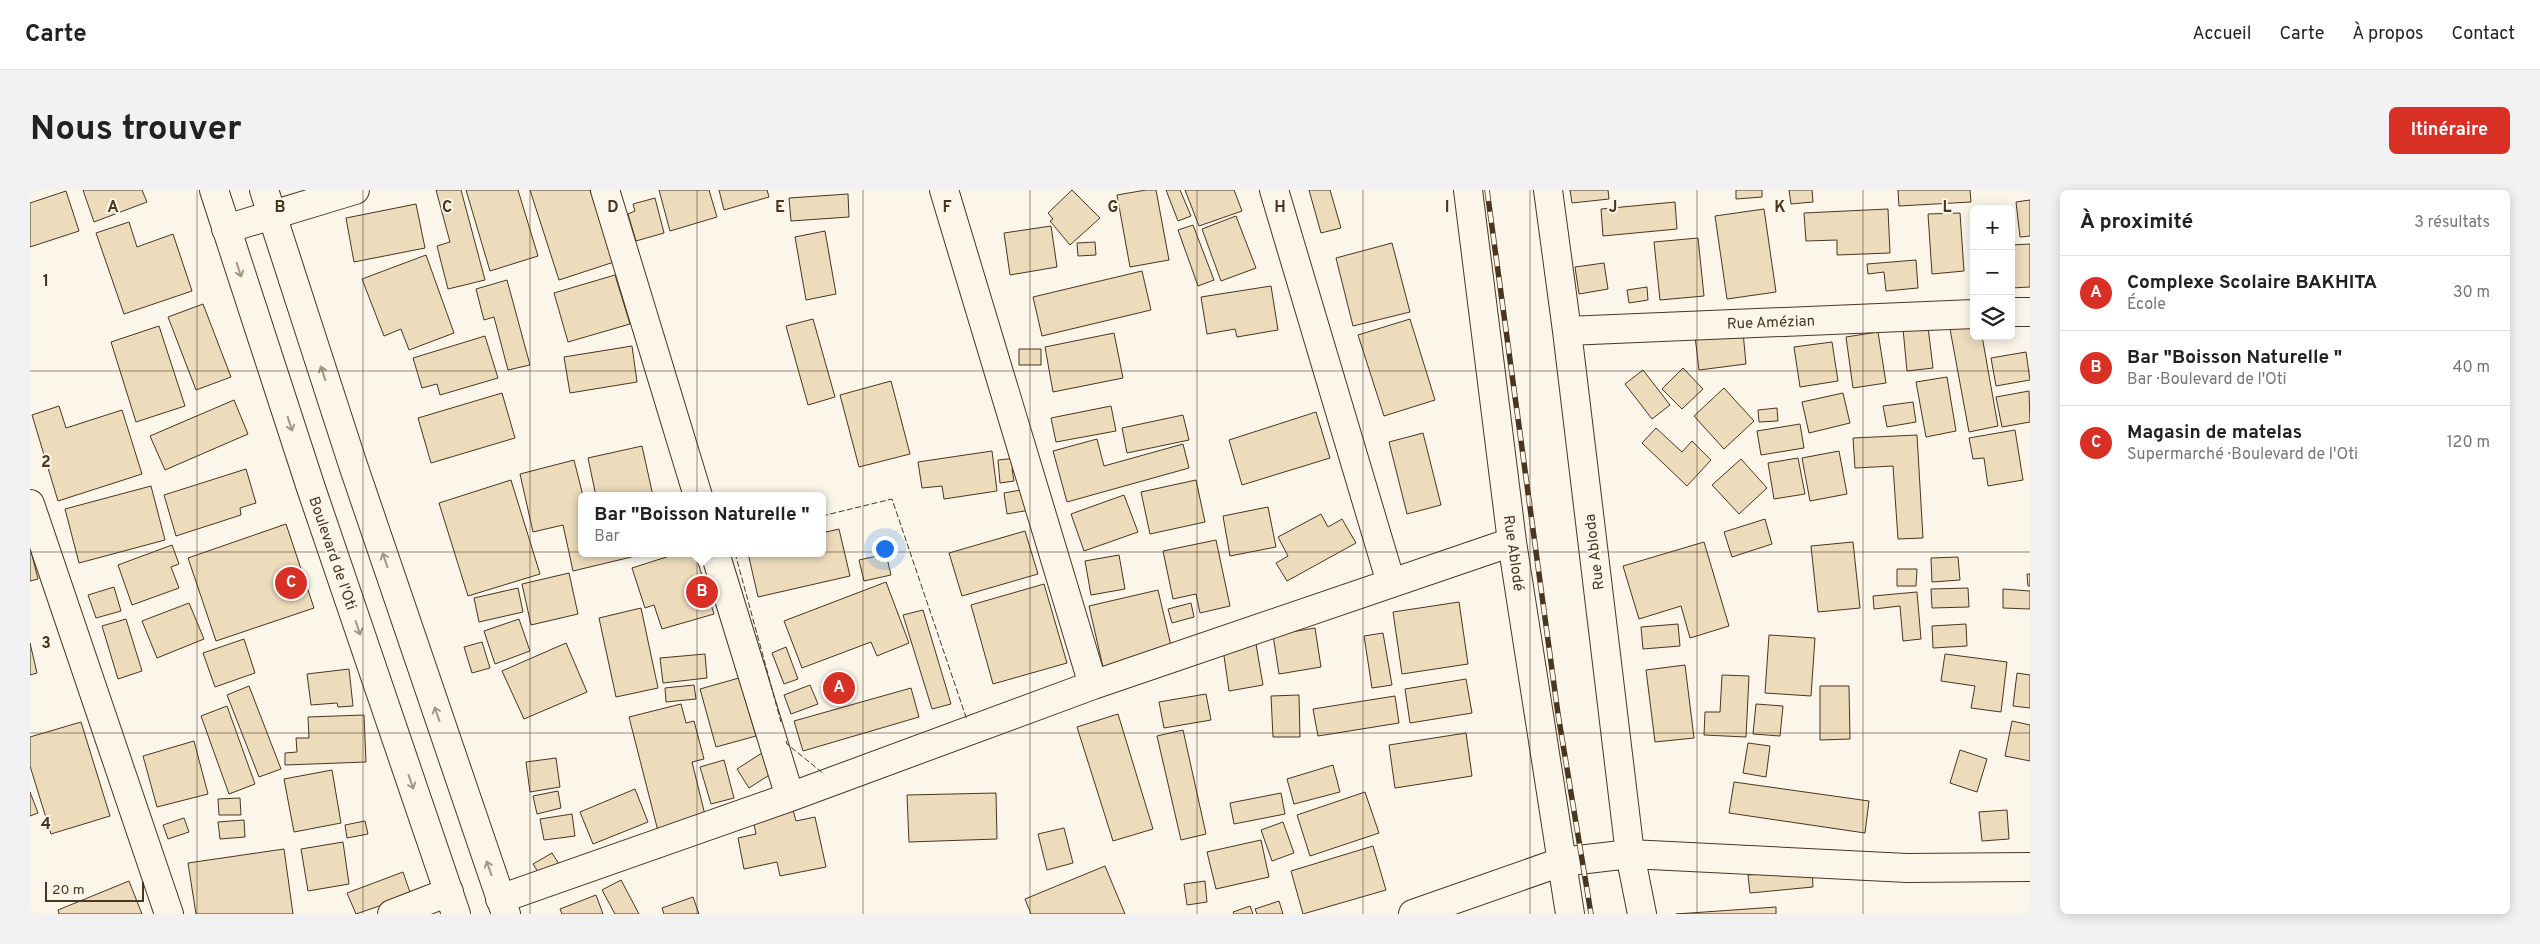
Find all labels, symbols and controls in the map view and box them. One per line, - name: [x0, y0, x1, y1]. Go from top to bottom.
- text: Carte: [25, 20, 87, 50]
- text: Accueil: [2192, 23, 2251, 46]
- text: Carte: [2279, 23, 2324, 46]
- text: À propos: [2352, 23, 2423, 46]
- text: Contact: [2451, 23, 2515, 46]
- button: Itinéraire: [2389, 107, 2510, 154]
- text: Nous trouver: [30, 108, 242, 152]
- text: A: [107, 198, 119, 218]
- text: B: [274, 198, 286, 218]
- text: C: [442, 198, 452, 218]
- text: D: [607, 198, 619, 218]
- text: E: [775, 198, 785, 218]
- text: F: [942, 198, 952, 218]
- text: G: [1108, 198, 1118, 218]
- text: H: [1274, 198, 1286, 218]
- text: I: [1445, 198, 1449, 218]
- text: J: [1609, 198, 1617, 218]
- text: K: [1774, 198, 1786, 218]
- text: L: [1942, 198, 1952, 218]
- map controls: [1970, 205, 2015, 340]
- button: +: [1970, 205, 2015, 250]
- text: À proximité: [2080, 209, 2193, 236]
- text: 3 résultats: [2414, 213, 2490, 233]
- button: −: [1970, 250, 2015, 295]
- one-way arrow: [235, 261, 244, 277]
- text: Complexe Scolaire BAKHITA: [2127, 271, 2377, 295]
- text: 1: [43, 272, 49, 292]
- text: A: [2090, 283, 2102, 303]
- text: 30 m: [2453, 283, 2490, 303]
- button: layers: [1970, 295, 2015, 340]
- text: École: [2127, 295, 2166, 315]
- street label: Rue Amézian: [1727, 312, 1815, 335]
- text: Bar "Boisson Naturelle ": [2127, 346, 2342, 370]
- text: B: [2090, 358, 2102, 378]
- text: 40 m: [2452, 358, 2490, 378]
- one-way arrow: [318, 365, 327, 381]
- text: Bar · Boulevard de l'Oti: [2127, 370, 2287, 390]
- one-way arrow: [286, 416, 295, 431]
- text: Magasin de matelas: [2127, 421, 2302, 445]
- text: C: [2091, 433, 2101, 453]
- text: 120 m: [2447, 433, 2490, 453]
- text: Supermarché · Boulevard de l'Oti: [2127, 445, 2358, 465]
- text: 2: [41, 453, 51, 473]
- popup: [578, 492, 826, 557]
- street label: Boulevard de l'Oti: [303, 494, 360, 613]
- text: Bar "Boisson Naturelle ": [594, 503, 810, 527]
- street label: Rue Abloda: [1581, 513, 1610, 591]
- street label: Rue Ablodé: [1498, 514, 1527, 593]
- text: Bar: [594, 527, 620, 547]
- your location: [872, 536, 898, 562]
- one-way arrow: [380, 552, 390, 568]
- pin: C: [275, 564, 307, 602]
- pin: B: [686, 573, 718, 611]
- one-way arrow: [354, 620, 364, 636]
- text: 3: [41, 634, 51, 654]
- pin: A: [823, 669, 855, 707]
- one-way arrow: [432, 707, 441, 722]
- one-way arrow: [407, 773, 416, 789]
- text: 4: [41, 815, 51, 835]
- one-way arrow: [484, 861, 493, 876]
- scale bar: [45, 879, 144, 902]
- text: 20 m: [52, 882, 85, 899]

